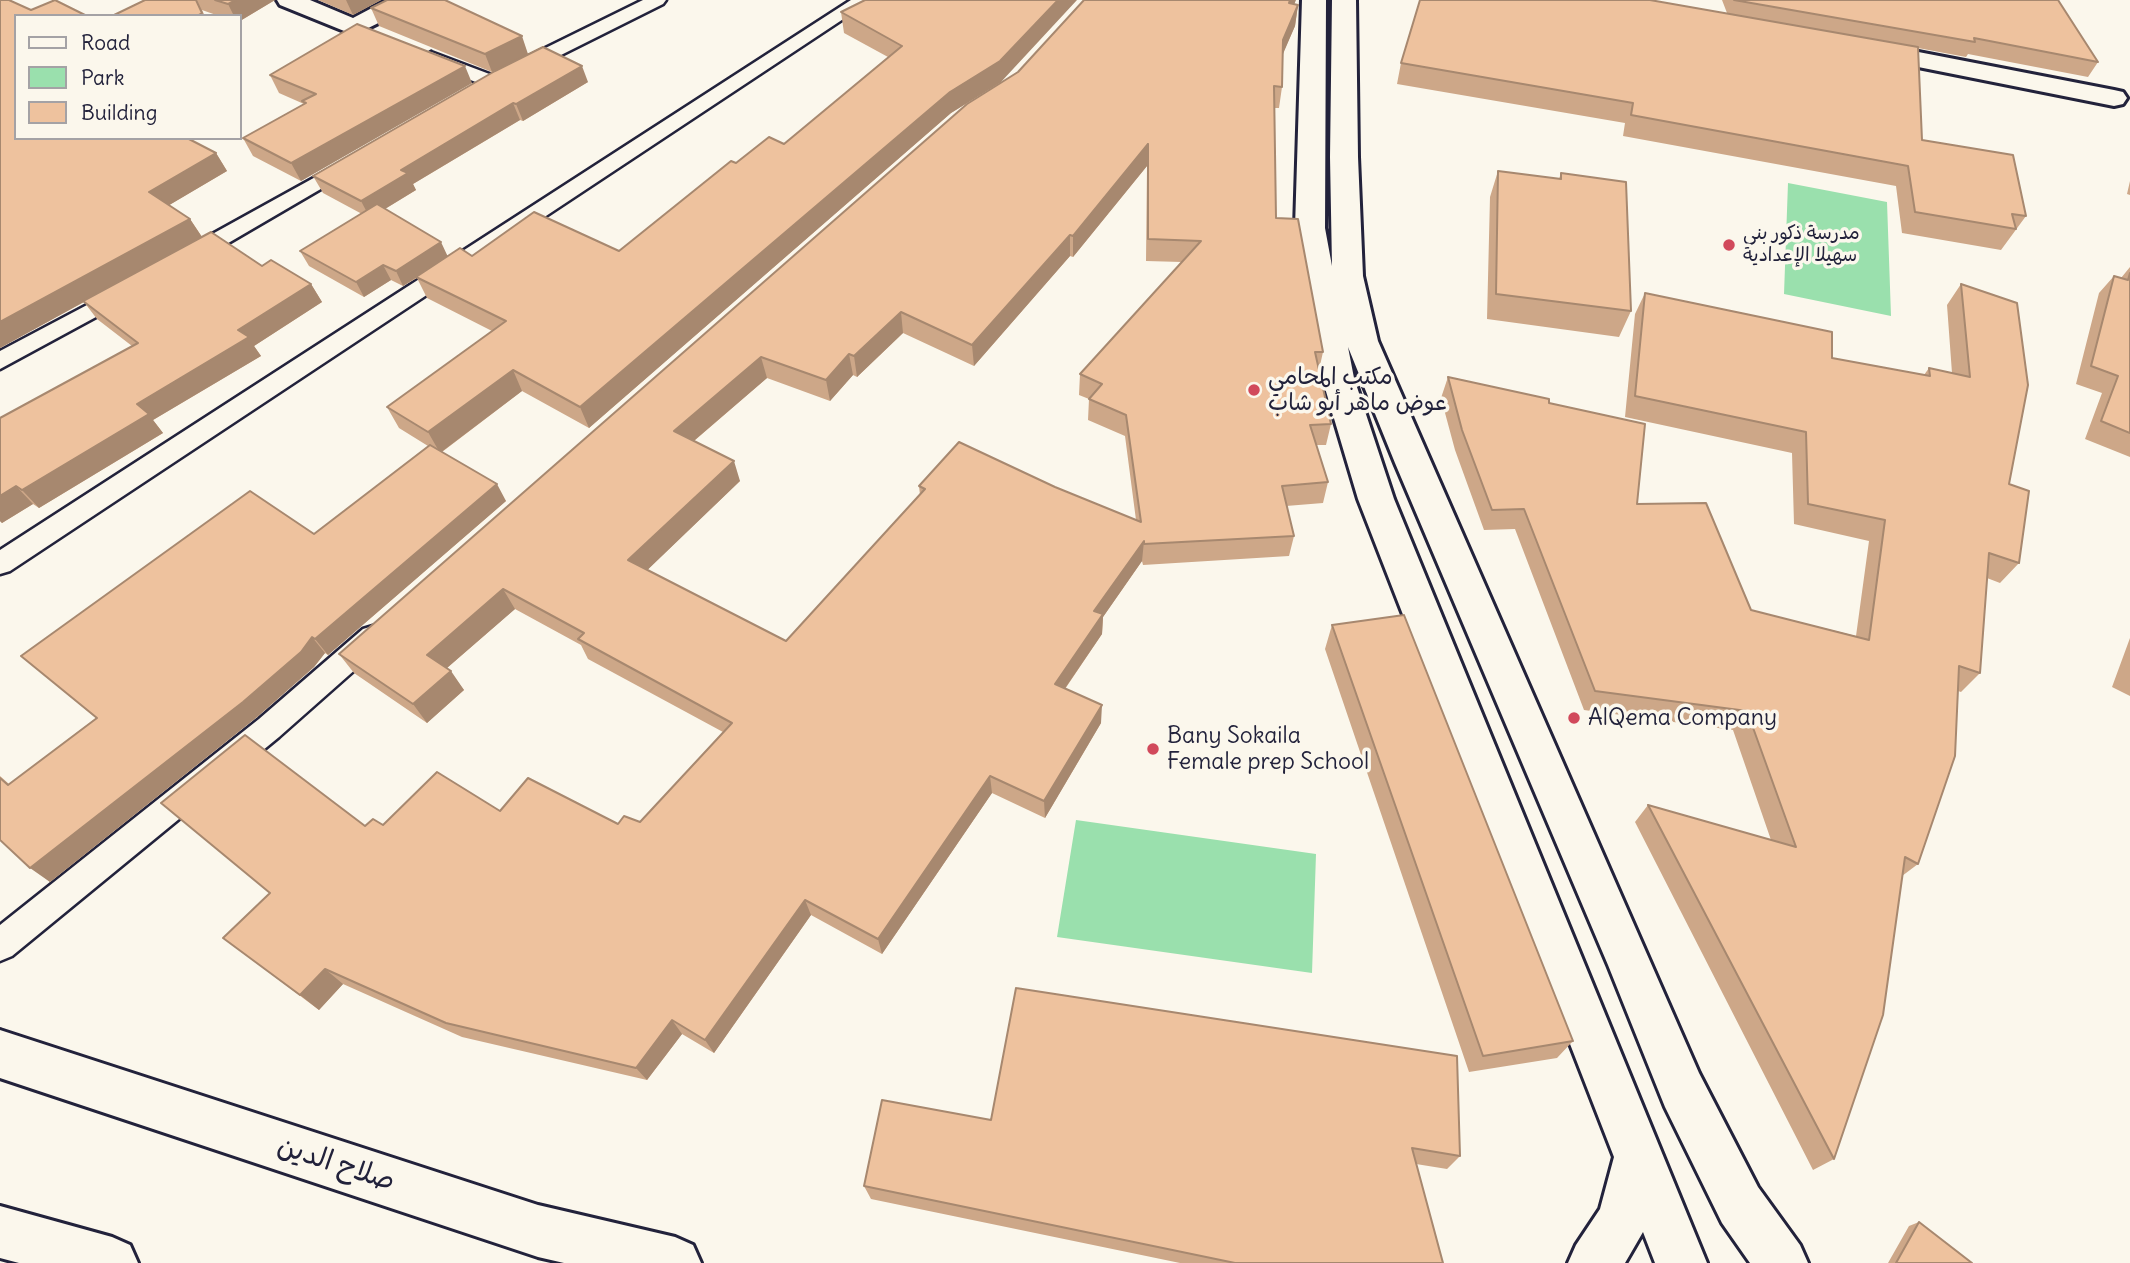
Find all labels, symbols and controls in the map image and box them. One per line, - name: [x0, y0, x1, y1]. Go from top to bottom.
- legend: [14, 14, 242, 140]
- text: Road: [81, 29, 130, 56]
- text: Park: [81, 64, 124, 91]
- text: Building: [81, 99, 157, 126]
- place label: مدرسة ذكور بني سهيلا الإعدادية: [1743, 223, 1860, 267]
- marker: مدرسة ذكور بني سهيلا الإعدادية: [1721, 237, 1737, 253]
- place label: مكتب المحامي عوض ماهر أبو شاب: [1268, 363, 1447, 417]
- marker: مكتب المحامي عوض ماهر أبو شاب: [1246, 382, 1262, 398]
- place label: AlQema Company: [1588, 704, 1777, 732]
- marker: AlQema Company: [1566, 710, 1582, 726]
- place label: Bany Sokaila Female prep School: [1167, 722, 1369, 776]
- marker: Bany Sokaila Female prep School: [1145, 741, 1161, 757]
- street label: صلاح الدين: [273, 1129, 399, 1199]

